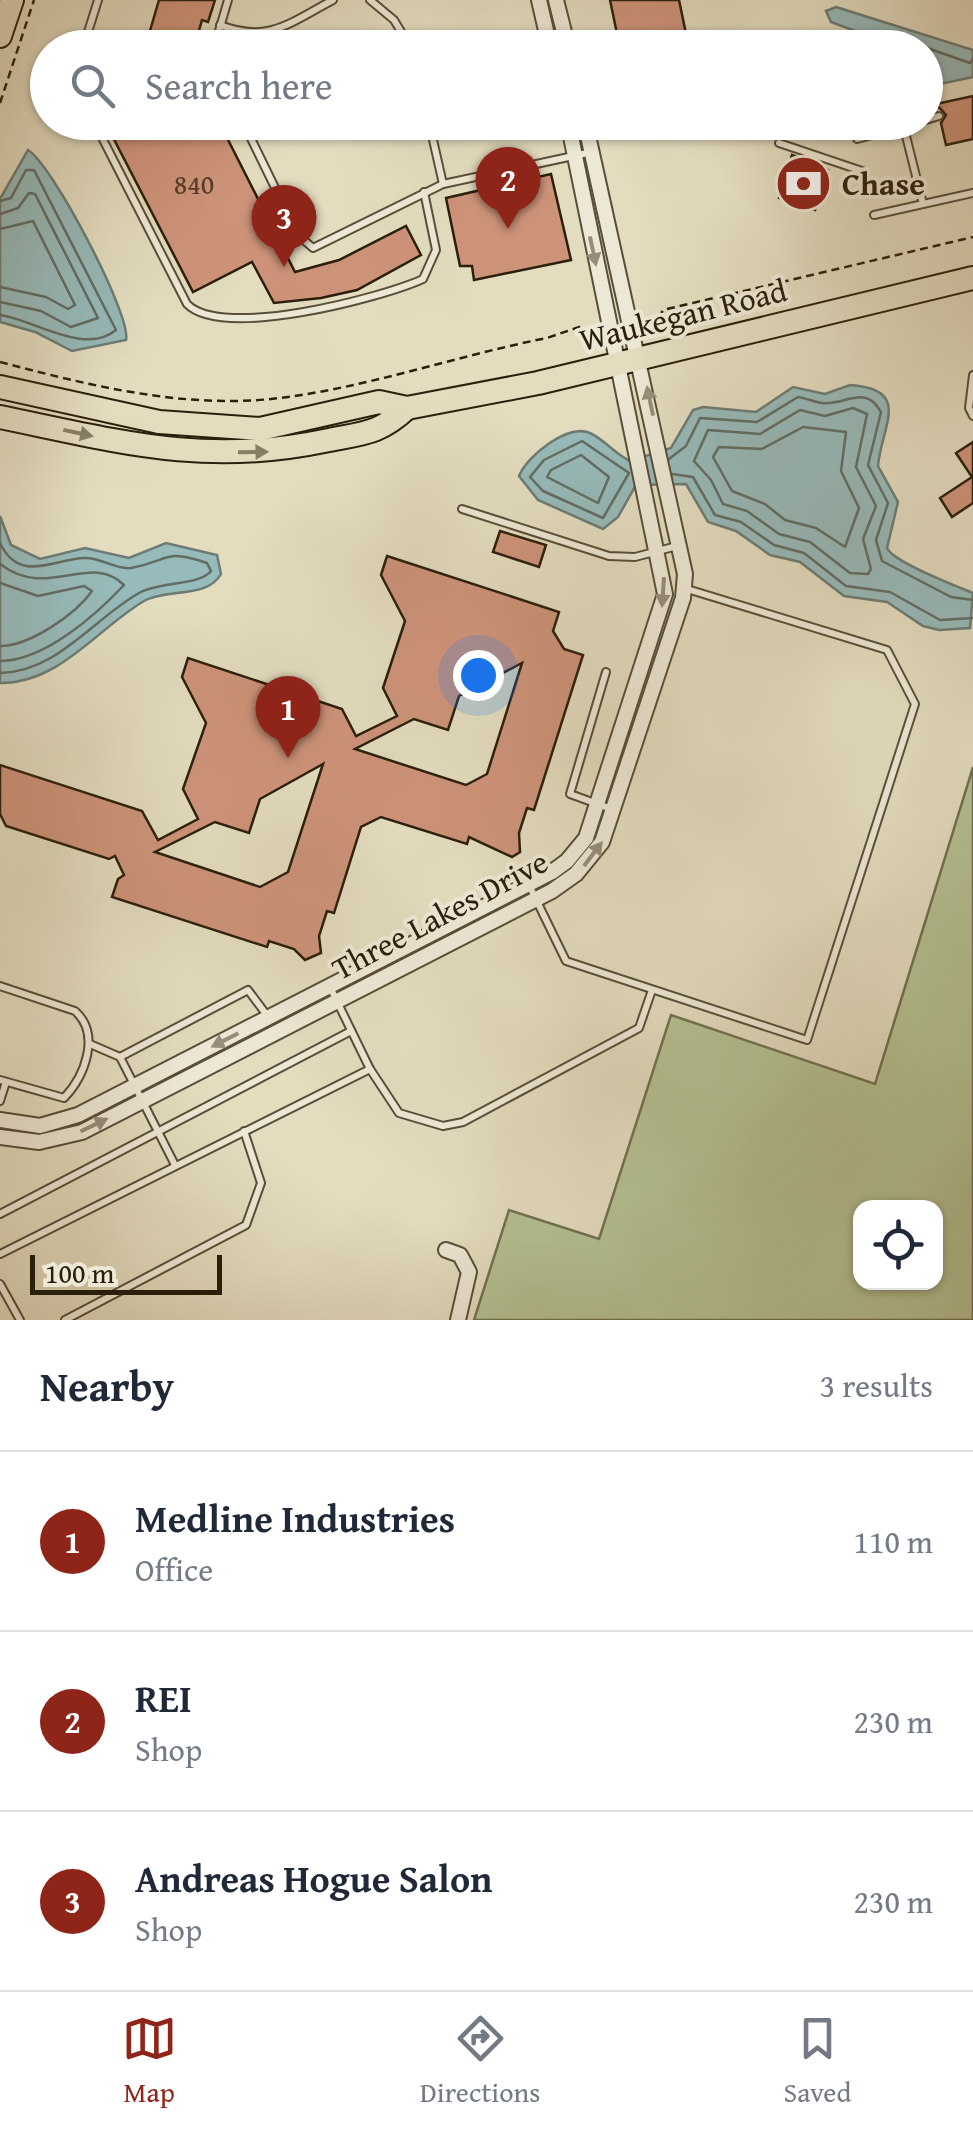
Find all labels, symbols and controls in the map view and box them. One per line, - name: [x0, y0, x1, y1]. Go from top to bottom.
- search box: [30, 30, 943, 140]
- text: Search here: [145, 57, 333, 113]
- icon: search: [65, 58, 120, 113]
- pin: 2: [476, 146, 540, 229]
- bank icon: Chase: [773, 154, 833, 214]
- place label: Chase: [842, 160, 925, 207]
- house number: 840: [174, 163, 214, 204]
- pin: 3: [252, 184, 316, 267]
- one-way arrow: [585, 236, 601, 267]
- street label: Waukegan Road: [574, 266, 791, 363]
- one-way arrow: [641, 385, 657, 416]
- one-way arrow: [63, 425, 94, 441]
- one-way arrow: [237, 444, 269, 460]
- one-way arrow: [655, 576, 671, 608]
- your location: [453, 650, 504, 701]
- pin: 1: [256, 676, 320, 758]
- street label: Three Lakes Drive: [323, 838, 556, 991]
- one-way arrow: [582, 841, 602, 867]
- one-way arrow: [210, 1031, 239, 1048]
- one-way arrow: [80, 1117, 109, 1134]
- map controls: [853, 1200, 943, 1290]
- button: locate: [853, 1200, 943, 1290]
- scale bar: [30, 1250, 222, 1294]
- text: 100 m: [45, 1252, 114, 1293]
- text: Nearby: [40, 1355, 174, 1416]
- text: 3 results: [820, 1362, 933, 1409]
- text: Medline Industries: [135, 1490, 455, 1546]
- text: 1: [64, 1518, 81, 1565]
- text: 110 m: [854, 1518, 933, 1565]
- text: Office: [135, 1546, 213, 1593]
- text: REI: [135, 1670, 192, 1726]
- text: 2: [64, 1698, 81, 1745]
- text: 230 m: [854, 1698, 933, 1745]
- text: Shop: [135, 1726, 202, 1773]
- text: Andreas Hogue Salon: [135, 1850, 493, 1906]
- text: 3: [64, 1878, 81, 1925]
- text: 230 m: [854, 1878, 933, 1925]
- text: Shop: [135, 1906, 202, 1953]
- tab: Map: [122, 2011, 177, 2112]
- tab: Directions: [420, 2011, 540, 2112]
- tab: Saved: [784, 2011, 851, 2112]

